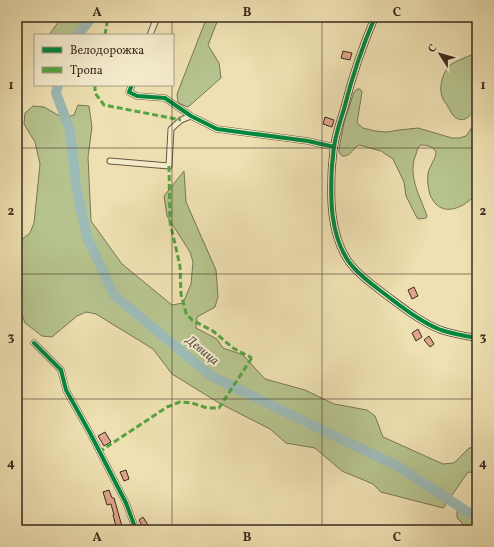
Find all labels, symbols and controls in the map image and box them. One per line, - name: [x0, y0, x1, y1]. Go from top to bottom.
- text: A: [92, 4, 102, 22]
- text: B: [243, 4, 252, 22]
- text: C: [393, 4, 401, 22]
- legend: [34, 34, 174, 86]
- north arrow: [420, 34, 460, 74]
- text: С: [425, 42, 441, 56]
- text: Велодорожка: [70, 43, 144, 59]
- text: Тропа: [70, 63, 103, 79]
- text: 1: [8, 77, 14, 95]
- text: 1: [480, 77, 486, 95]
- text: 2: [8, 203, 15, 221]
- text: 2: [480, 203, 487, 221]
- text: 3: [8, 329, 15, 347]
- text: 3: [480, 329, 487, 347]
- water label: Девица: [181, 331, 222, 370]
- text: 4: [7, 455, 15, 473]
- text: 4: [479, 455, 487, 473]
- text: A: [92, 529, 102, 547]
- text: B: [243, 529, 252, 547]
- text: C: [393, 529, 401, 547]

